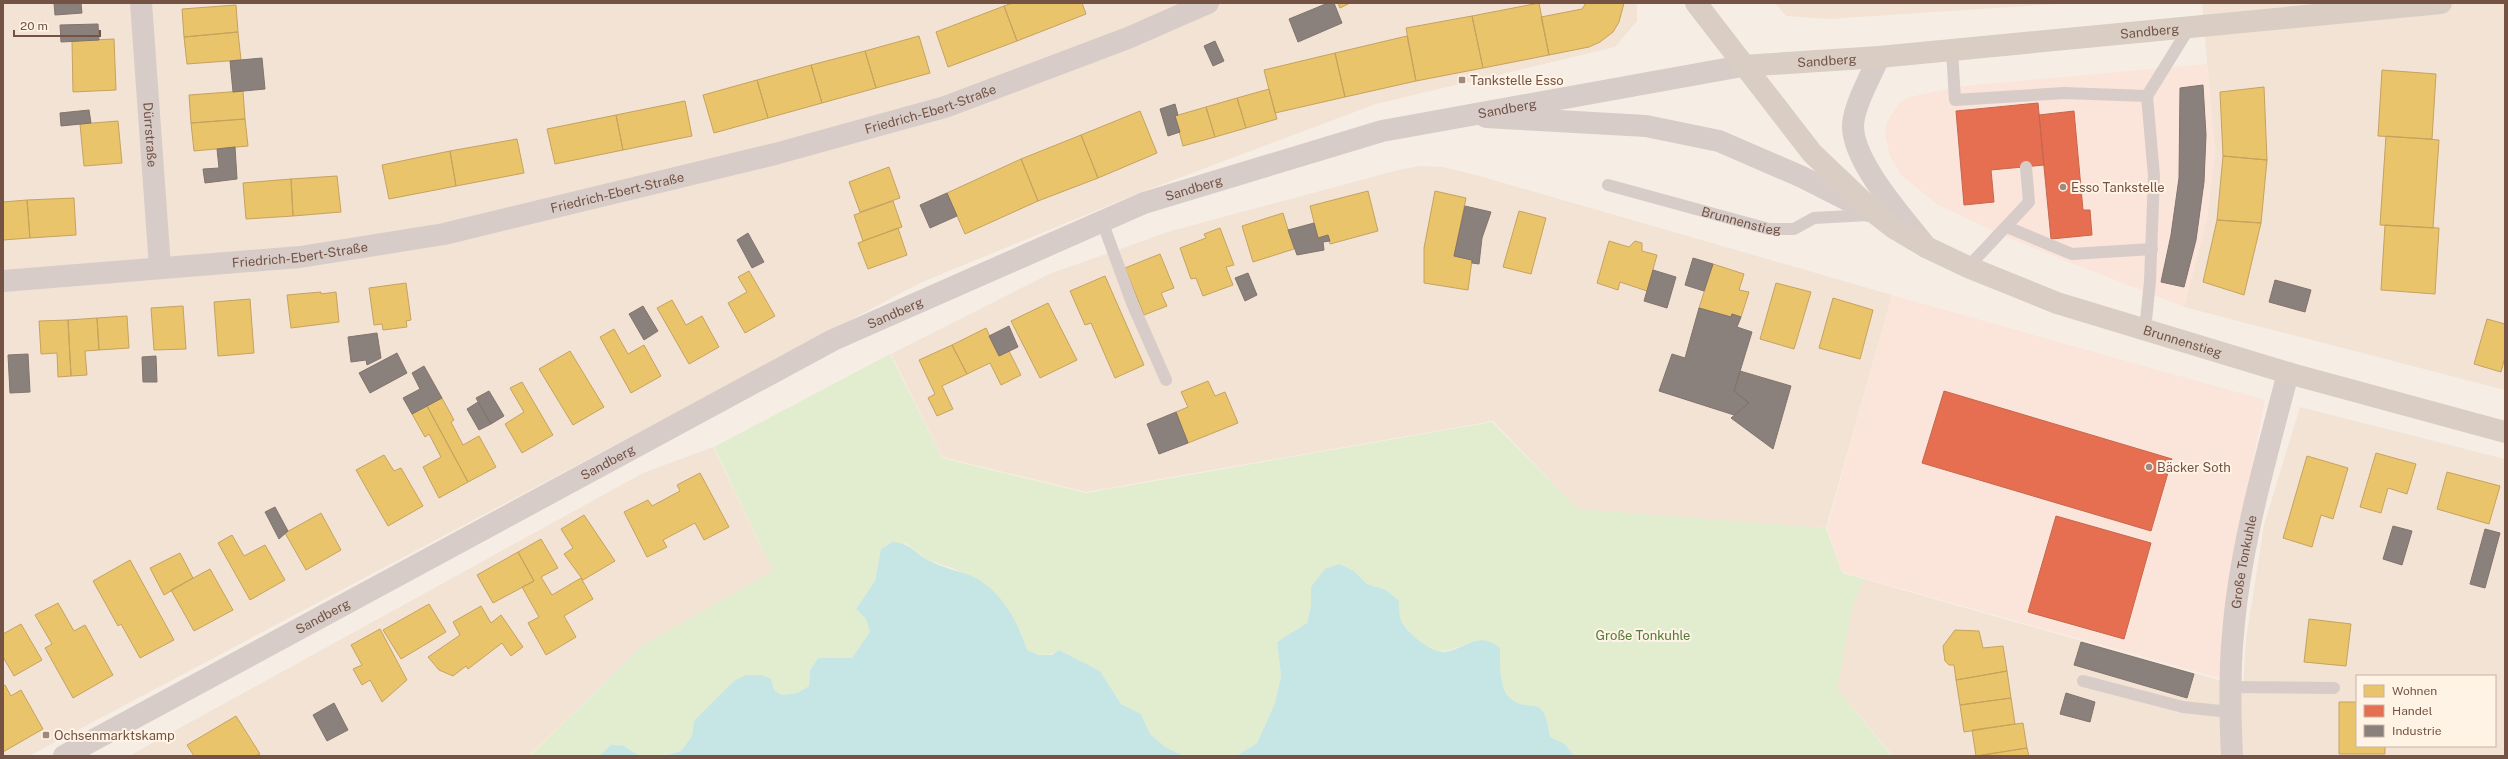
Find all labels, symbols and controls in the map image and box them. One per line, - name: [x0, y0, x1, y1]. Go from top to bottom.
- scale bar: [14, 12, 100, 38]
- text: 20 m: [20, 19, 48, 33]
- street label: Sandberg: [2119, 21, 2180, 42]
- street label: Sandberg: [1797, 51, 1857, 70]
- place label: Tankstelle Esso: [1470, 73, 1564, 88]
- marker: Tankstelle Esso: [1457, 75, 1467, 85]
- street label: Friedrich-Ebert-Straße: [863, 81, 998, 137]
- street label: Sandberg: [1477, 96, 1538, 122]
- street label: Dürrstraße: [140, 102, 160, 168]
- street label: Friedrich-Ebert-Straße: [549, 169, 686, 216]
- street label: Sandberg: [1163, 173, 1224, 204]
- place label: Esso Tankstelle: [2071, 180, 2165, 195]
- marker: Esso Tankstelle: [2058, 182, 2068, 192]
- street label: Brunnenstieg: [1700, 204, 1781, 237]
- street label: Friedrich-Ebert-Straße: [231, 239, 369, 270]
- street label: Sandberg: [865, 294, 925, 332]
- street label: Brunnenstieg: [2141, 323, 2224, 361]
- street label: Sandberg: [578, 442, 637, 483]
- place label: Bäcker Soth: [2157, 460, 2231, 475]
- marker: Bäcker Soth: [2144, 462, 2154, 472]
- street label: Große Tonkuhle: [2229, 514, 2260, 610]
- street label: Sandberg: [293, 596, 352, 637]
- park label: Große Tonkuhle: [1596, 628, 1690, 643]
- legend: [2356, 675, 2496, 747]
- text: Wohnen: [2392, 684, 2437, 698]
- text: Handel: [2392, 704, 2433, 718]
- text: Industrie: [2392, 724, 2442, 738]
- place label: Ochsenmarktskamp: [54, 728, 175, 743]
- marker: Ochsenmarktskamp: [41, 730, 51, 740]

